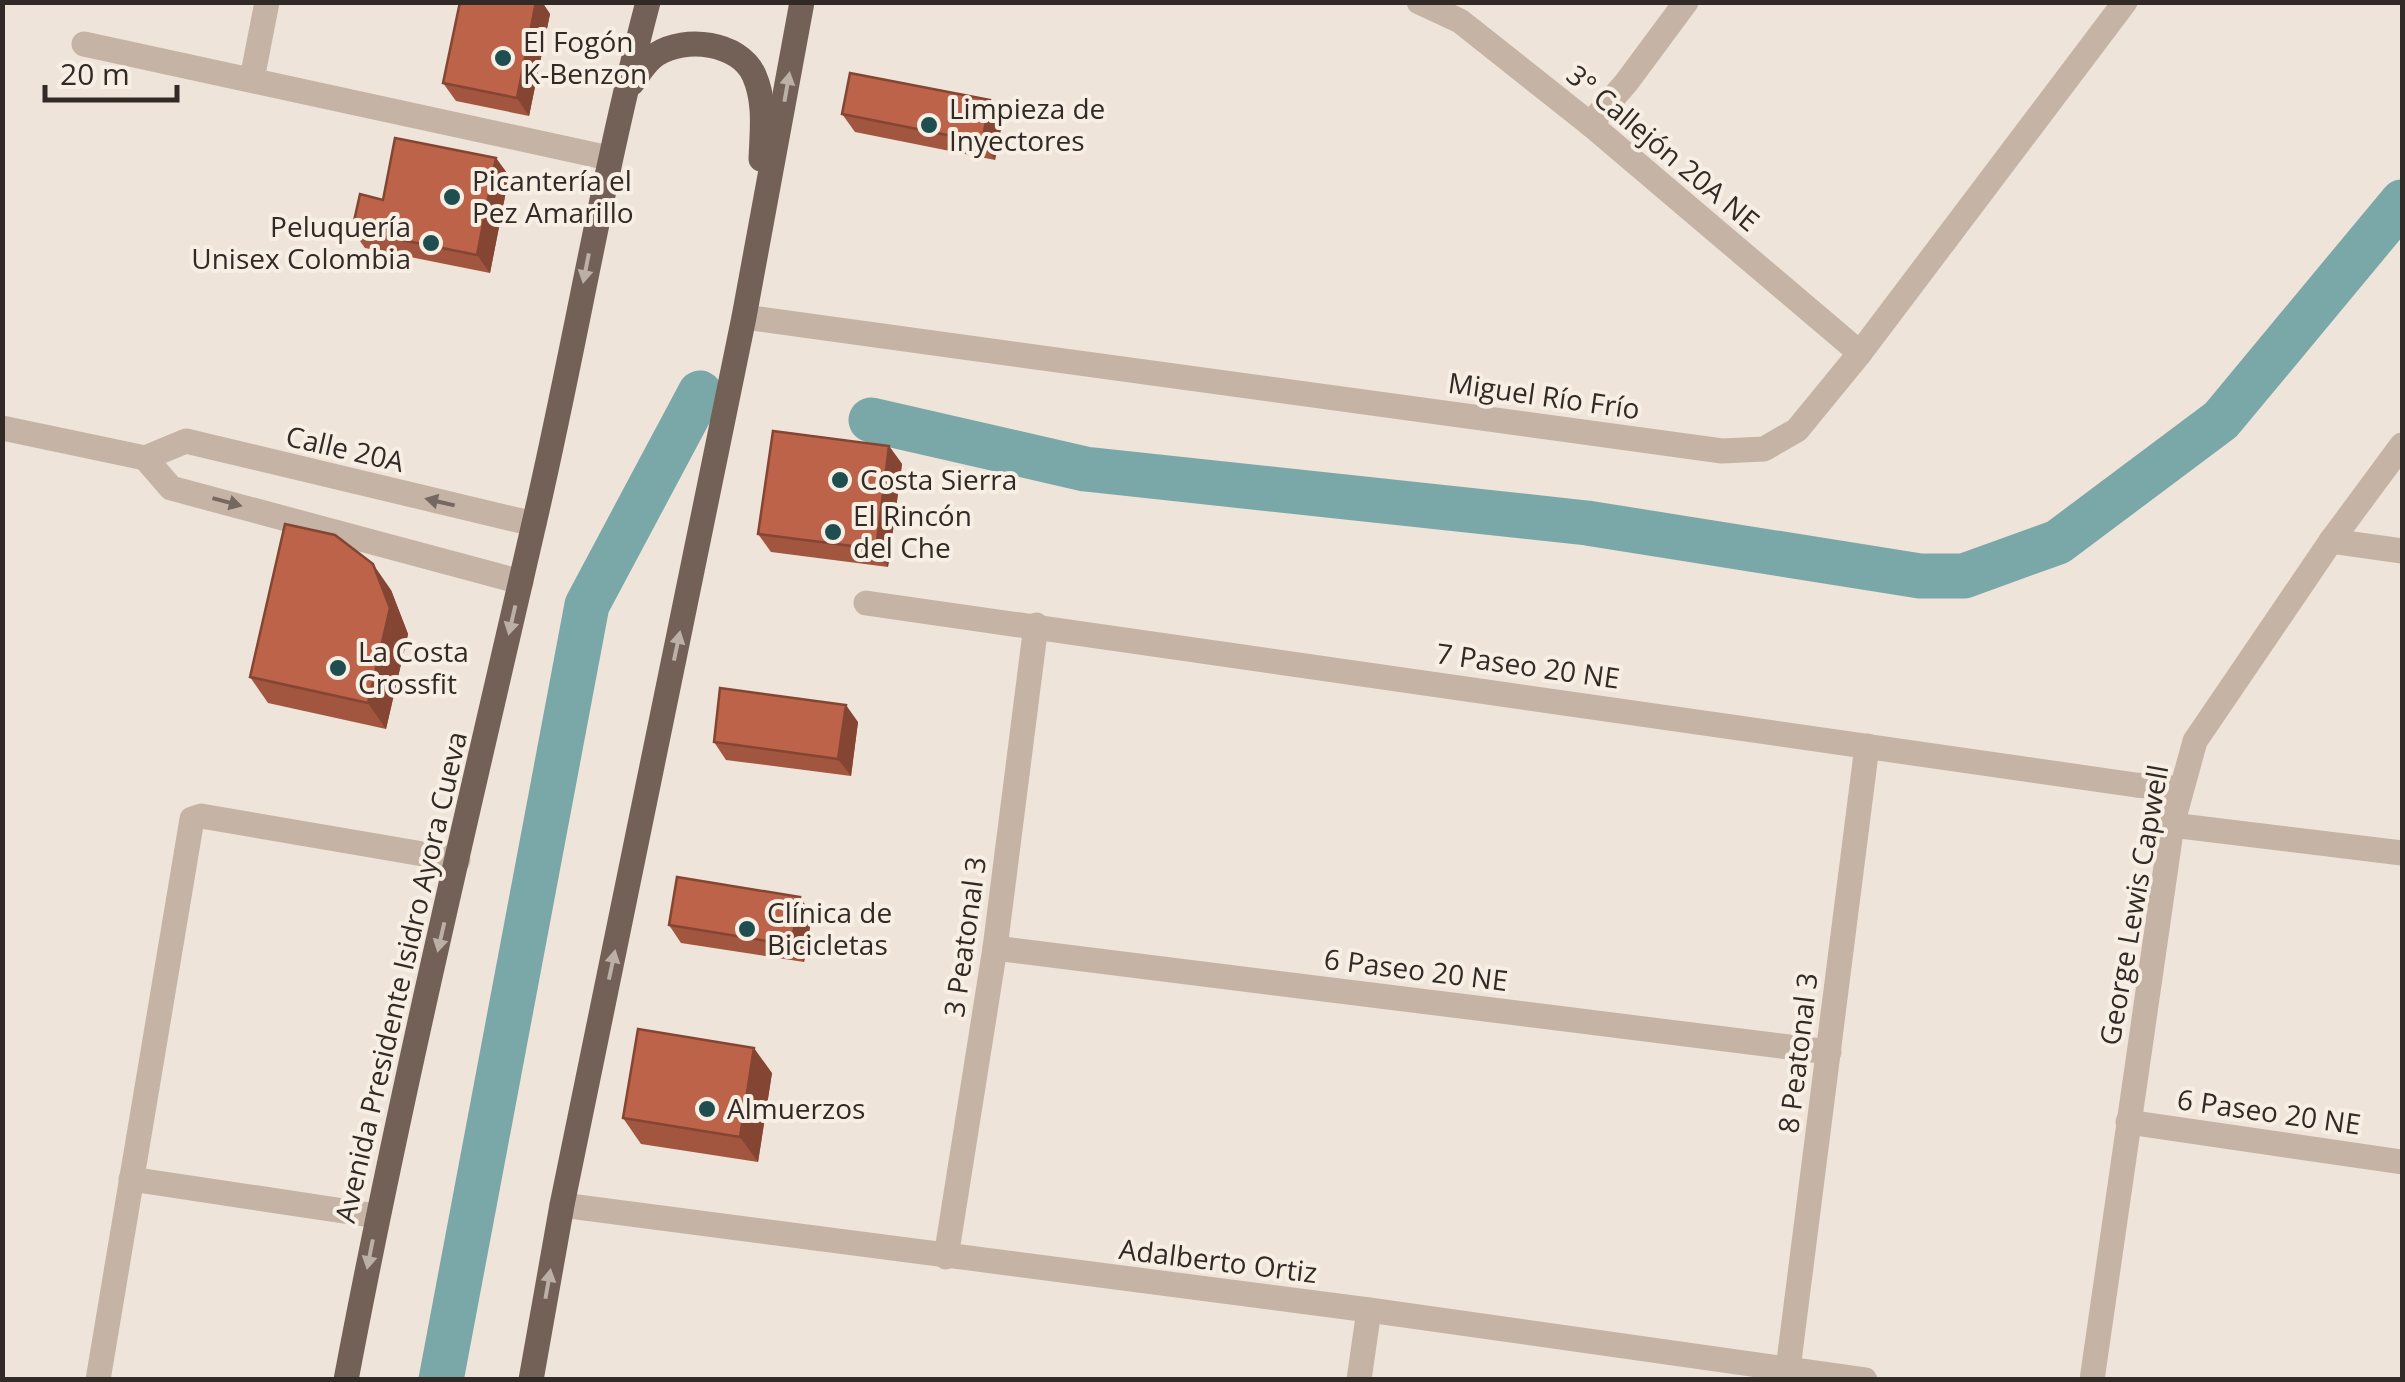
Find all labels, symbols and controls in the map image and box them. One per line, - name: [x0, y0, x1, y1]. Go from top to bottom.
- place label: El Fogón K-Benzon: [523, 22, 647, 92]
- scale bar: [45, 40, 178, 102]
- marker: El Fogón K-Benzon: [492, 47, 514, 69]
- text: 20 m: [60, 53, 130, 94]
- street label: 3° Callejón 20A NE: [1559, 55, 1768, 239]
- one-way arrow: [780, 71, 795, 102]
- place label: Limpieza de Inyectores: [949, 89, 1105, 159]
- marker: Limpieza de Inyectores: [918, 114, 940, 136]
- place label: Picantería el Pez Amarillo: [472, 161, 634, 231]
- marker: Picantería el Pez Amarillo: [441, 186, 463, 208]
- place label: Peluquería Unisex Colombia: [191, 207, 411, 277]
- marker: Peluquería Unisex Colombia: [420, 232, 442, 254]
- one-way arrow: [578, 253, 594, 284]
- street label: Miguel Río Frío: [1446, 363, 1642, 427]
- street label: Calle 20A: [282, 416, 408, 480]
- place label: Costa Sierra: [860, 460, 1017, 498]
- marker: Costa Sierra: [829, 469, 851, 491]
- one-way arrow: [212, 494, 243, 510]
- one-way arrow: [424, 494, 455, 509]
- place label: El Rincón del Che: [853, 496, 972, 566]
- marker: El Rincón del Che: [822, 521, 844, 543]
- one-way arrow: [504, 605, 519, 636]
- one-way arrow: [669, 631, 685, 662]
- place label: La Costa Crossfit: [358, 632, 469, 702]
- street label: 7 Paseo 20 NE: [1434, 633, 1622, 697]
- marker: La Costa Crossfit: [327, 657, 349, 679]
- street label: Avenida Presidente Isidro Ayora Cueva: [325, 727, 475, 1226]
- street label: George Lewis Capwell: [2090, 762, 2176, 1048]
- street label: 3 Peatonal 3: [934, 854, 994, 1019]
- place label: Clínica de Bicicletas: [767, 893, 892, 963]
- marker: Clínica de Bicicletas: [736, 918, 758, 940]
- one-way arrow: [433, 922, 448, 953]
- street label: 6 Paseo 20 NE: [1322, 939, 1510, 999]
- one-way arrow: [604, 949, 620, 980]
- street label: 8 Peatonal 3: [1768, 970, 1826, 1135]
- street label: 6 Paseo 20 NE: [2175, 1079, 2363, 1143]
- place label: Almuerzos: [727, 1089, 865, 1127]
- marker: Almuerzos: [696, 1098, 718, 1120]
- street label: Adalberto Ortiz: [1117, 1229, 1319, 1291]
- one-way arrow: [362, 1239, 377, 1270]
- one-way arrow: [541, 1267, 556, 1299]

